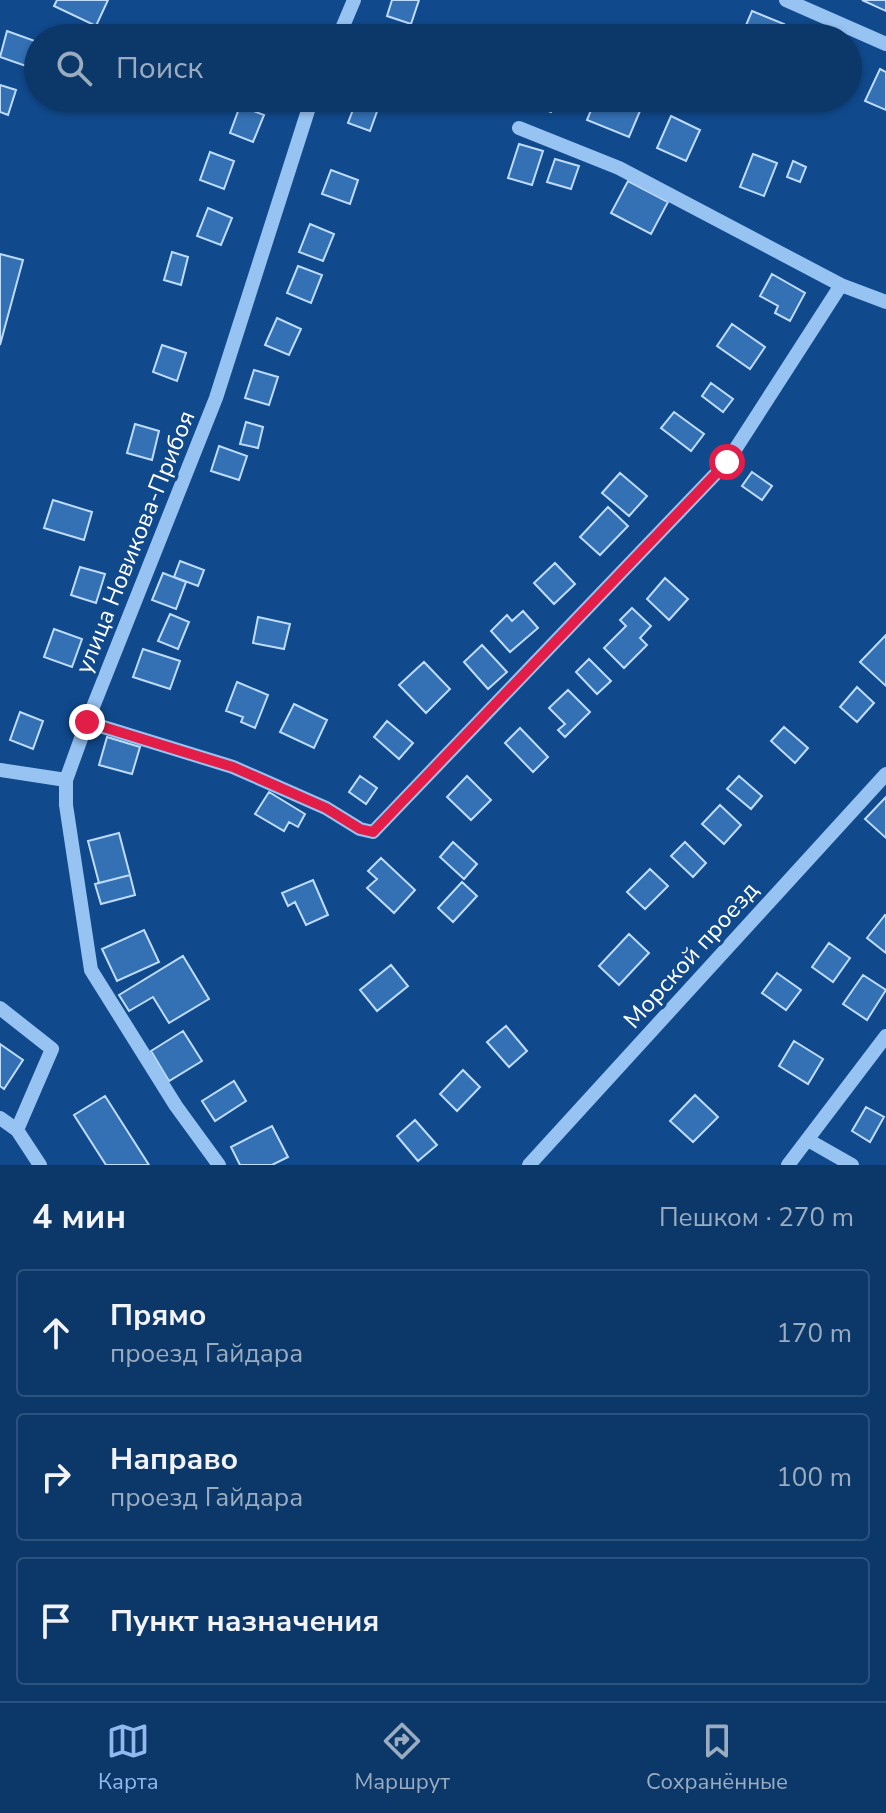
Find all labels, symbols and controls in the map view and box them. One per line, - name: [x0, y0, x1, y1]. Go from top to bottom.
- search box: [24, 24, 862, 112]
- icon: search: [52, 46, 96, 90]
- text: Поиск: [116, 48, 203, 89]
- street label: улица Новикова-Прибоя: [68, 406, 202, 678]
- route start: [709, 444, 745, 480]
- route end: [69, 704, 105, 740]
- street label: Морской проезд: [616, 875, 766, 1035]
- text: 4 мин: [32, 1194, 126, 1240]
- text: Пешком · 270 m: [659, 1200, 854, 1235]
- text: Прямо: [110, 1295, 207, 1336]
- icon: ahead: [34, 1311, 78, 1355]
- text: 170 m: [776, 1316, 852, 1351]
- text: проезд Гайдара: [110, 1336, 303, 1371]
- text: Направо: [110, 1439, 238, 1480]
- icon: right: [34, 1455, 78, 1499]
- text: 100 m: [776, 1460, 852, 1495]
- text: проезд Гайдара: [110, 1480, 303, 1515]
- icon: arrive: [34, 1599, 78, 1643]
- text: Пункт назначения: [110, 1601, 379, 1642]
- tab: Карта: [98, 1719, 159, 1797]
- tab: Маршрут: [354, 1719, 450, 1797]
- tab: Сохранённые: [646, 1719, 788, 1797]

